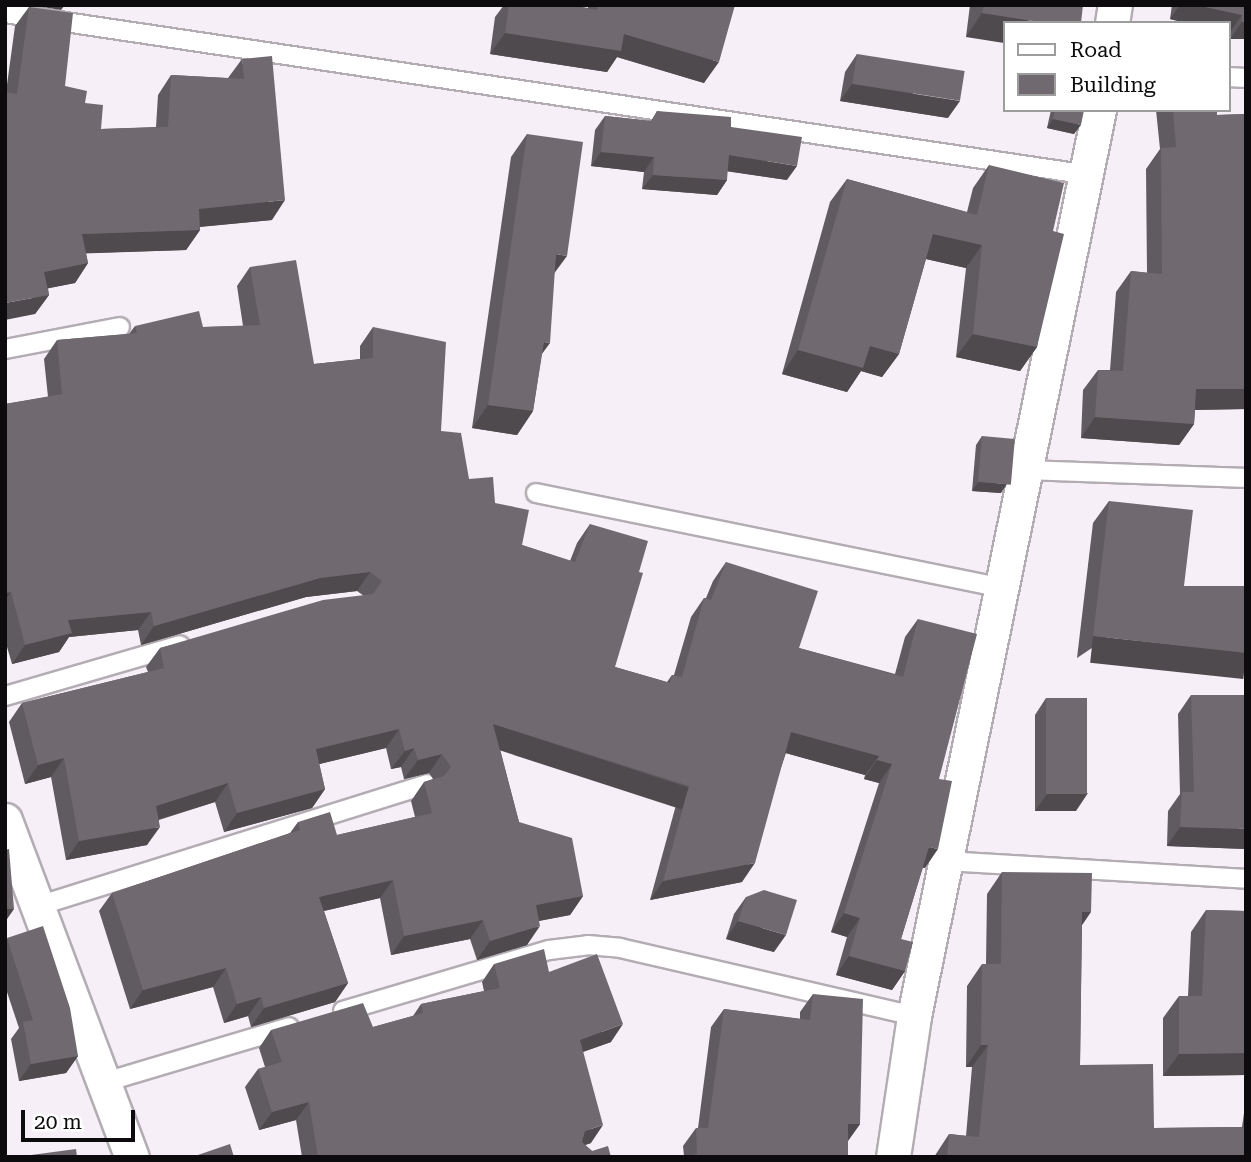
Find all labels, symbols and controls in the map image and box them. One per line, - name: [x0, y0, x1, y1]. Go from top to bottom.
- legend: [1002, 21, 1230, 112]
- text: Road: [1070, 38, 1122, 62]
- text: Building: [1070, 73, 1156, 97]
- scale bar: [24, 1096, 138, 1140]
- text: 20 m: [34, 1110, 82, 1134]

